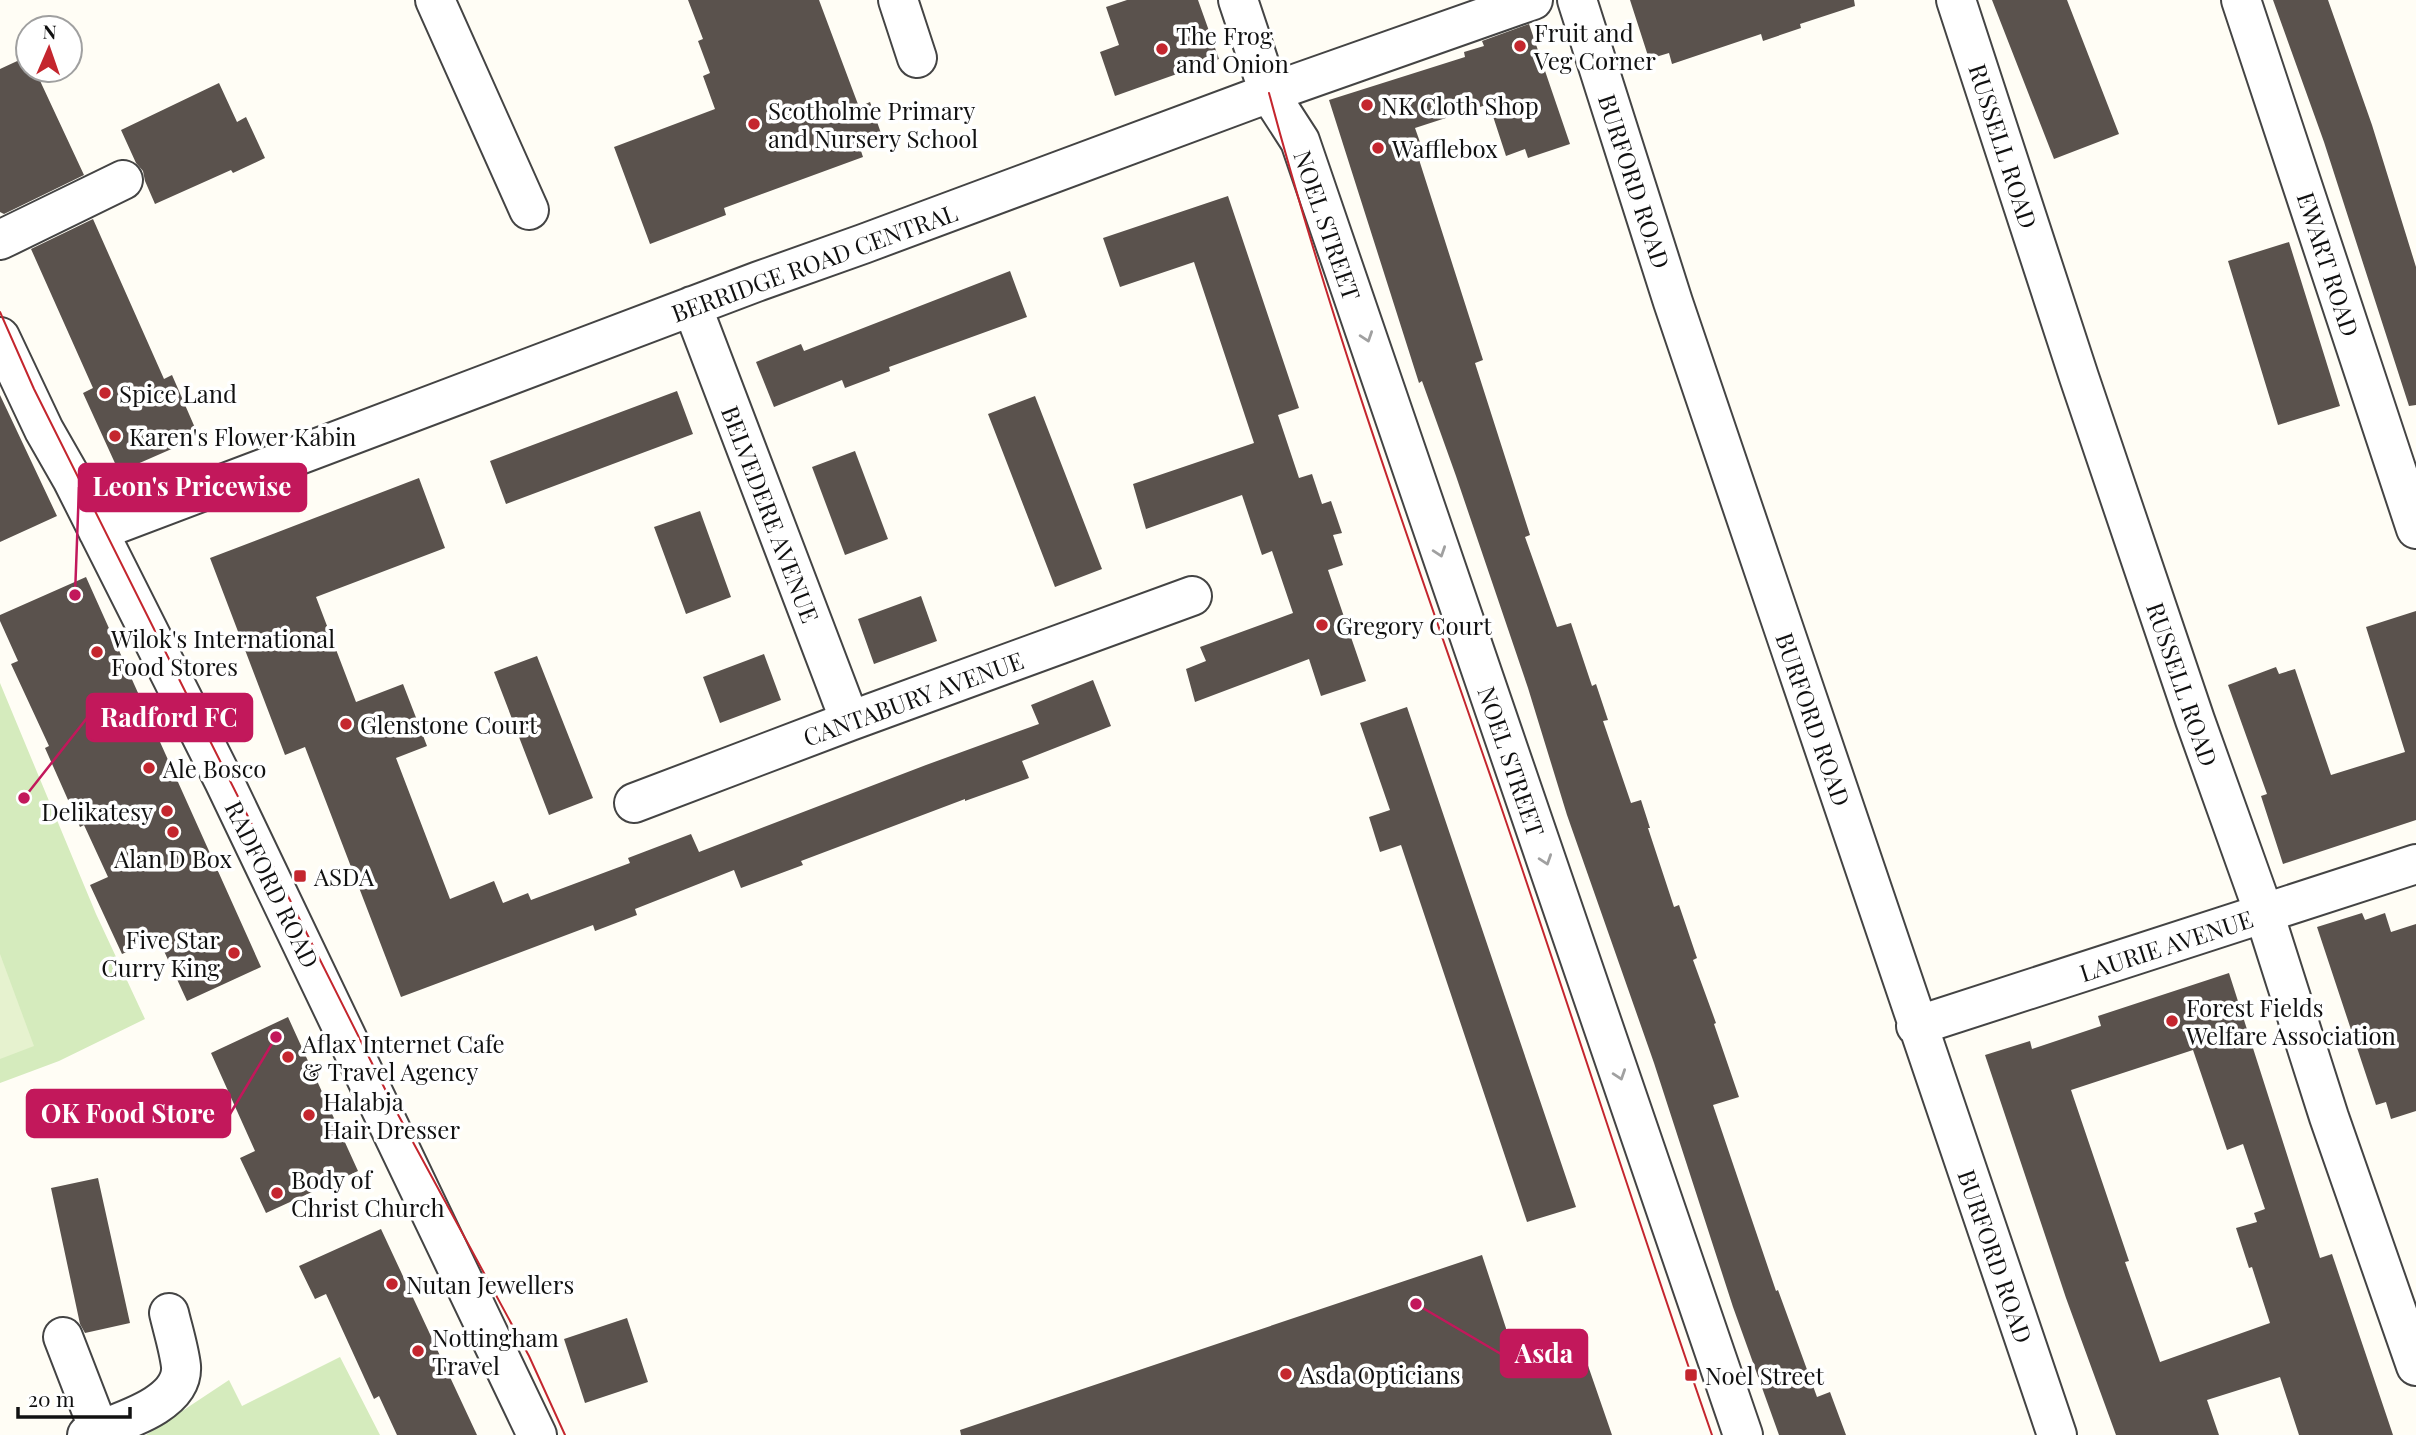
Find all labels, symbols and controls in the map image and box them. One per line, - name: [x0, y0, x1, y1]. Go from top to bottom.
- north arrow: [14, 14, 84, 84]
- place label: Fruit and Veg Corner: [1533, 16, 1656, 76]
- text: N: [42, 18, 57, 44]
- place label: The Frog and Onion: [1176, 19, 1289, 79]
- marker: Fruit and Veg Corner: [1512, 38, 1528, 54]
- marker: The Frog and Onion: [1154, 41, 1170, 57]
- street label: RUSSELL ROAD: [1962, 60, 2046, 232]
- place label: NK Cloth Shop: [1381, 89, 1539, 121]
- street label: BURFORD ROAD: [1592, 90, 1678, 272]
- place label: Scotholme Primary and Nursery School: [768, 94, 978, 154]
- marker: NK Cloth Shop: [1359, 97, 1375, 113]
- marker: Scotholme Primary and Nursery School: [746, 116, 762, 132]
- place label: Wafflebox: [1391, 132, 1498, 164]
- marker: Wafflebox: [1370, 140, 1386, 156]
- street label: NOEL STREET: [1287, 146, 1369, 304]
- street label: EWART ROAD: [2291, 188, 2367, 340]
- street label: BERRIDGE ROAD CENTRAL: [667, 195, 961, 329]
- one-way arrow: [1359, 330, 1373, 342]
- place label: Spice Land: [119, 377, 237, 409]
- marker: Spice Land: [97, 385, 113, 401]
- street label: BELVEDERE AVENUE: [715, 401, 827, 627]
- place label: Karen's Flower Kabin: [129, 420, 356, 452]
- marker: Karen's Flower Kabin: [107, 428, 123, 444]
- callout: Leon's Pricewise: [79, 464, 306, 511]
- text: Leon's Pricewise: [93, 468, 291, 503]
- one-way arrow: [1432, 546, 1447, 558]
- street label: RUSSELL ROAD: [2140, 598, 2226, 770]
- place label: Gregory Court: [1336, 609, 1492, 641]
- marker: Gregory Court: [1314, 617, 1330, 633]
- place label: Wilok's International Food Stores: [110, 622, 335, 682]
- street label: BURFORD ROAD: [1769, 628, 1859, 810]
- street label: CANTABURY AVENUE: [798, 643, 1028, 753]
- marker: Wilok's International Food Stores: [89, 644, 105, 660]
- street label: NOEL STREET: [1471, 682, 1553, 840]
- callout: Radford FC: [87, 694, 252, 741]
- text: Radford FC: [100, 699, 238, 734]
- place label: Glenstone Court: [360, 708, 538, 740]
- marker: Glenstone Court: [338, 716, 354, 732]
- place label: Ale Bosco: [162, 752, 267, 784]
- marker: Ale Bosco: [141, 760, 157, 776]
- place label: Delikatesy: [41, 795, 153, 827]
- street label: RADFORD ROAD: [219, 795, 327, 973]
- marker: Delikatesy: [159, 803, 175, 819]
- marker: Alan D Box: [165, 824, 181, 840]
- place label: Alan D Box: [113, 842, 232, 874]
- one-way arrow: [1538, 853, 1552, 865]
- place label: ASDA: [313, 860, 375, 892]
- marker: ASDA: [292, 868, 308, 884]
- street label: LAURIE AVENUE: [2075, 902, 2257, 988]
- place label: Five Star Curry King: [101, 923, 220, 983]
- marker: Five Star Curry King: [226, 945, 242, 961]
- place label: Forest Fields Welfare Association: [2185, 991, 2396, 1051]
- marker: Forest Fields Welfare Association: [2164, 1013, 2180, 1029]
- place label: Aflax Internet Cafe & Travel Agency: [301, 1027, 505, 1087]
- marker: Aflax Internet Cafe & Travel Agency: [280, 1049, 296, 1065]
- one-way arrow: [1612, 1068, 1626, 1081]
- place label: Halabja Hair Dresser: [323, 1085, 460, 1145]
- callout: OK Food Store: [27, 1090, 230, 1137]
- text: OK Food Store: [41, 1095, 215, 1130]
- marker: Halabja Hair Dresser: [301, 1107, 317, 1123]
- place label: Body of Christ Church: [291, 1163, 445, 1223]
- street label: BURFORD ROAD: [1951, 1165, 2041, 1347]
- marker: Body of Christ Church: [269, 1185, 285, 1201]
- place label: Nutan Jewellers: [406, 1268, 574, 1300]
- marker: Nutan Jewellers: [384, 1276, 400, 1292]
- place label: Nottingham Travel: [432, 1321, 559, 1381]
- callout: Asda: [1501, 1330, 1587, 1377]
- text: Asda: [1514, 1335, 1574, 1370]
- marker: Nottingham Travel: [410, 1343, 426, 1359]
- place label: Asda Opticians: [1299, 1358, 1460, 1390]
- place label: Noel Street: [1705, 1359, 1825, 1391]
- marker: Asda Opticians: [1278, 1366, 1294, 1382]
- marker: Noel Street: [1683, 1367, 1699, 1383]
- scale bar: [18, 1376, 130, 1420]
- text: 20 m: [28, 1384, 75, 1412]

